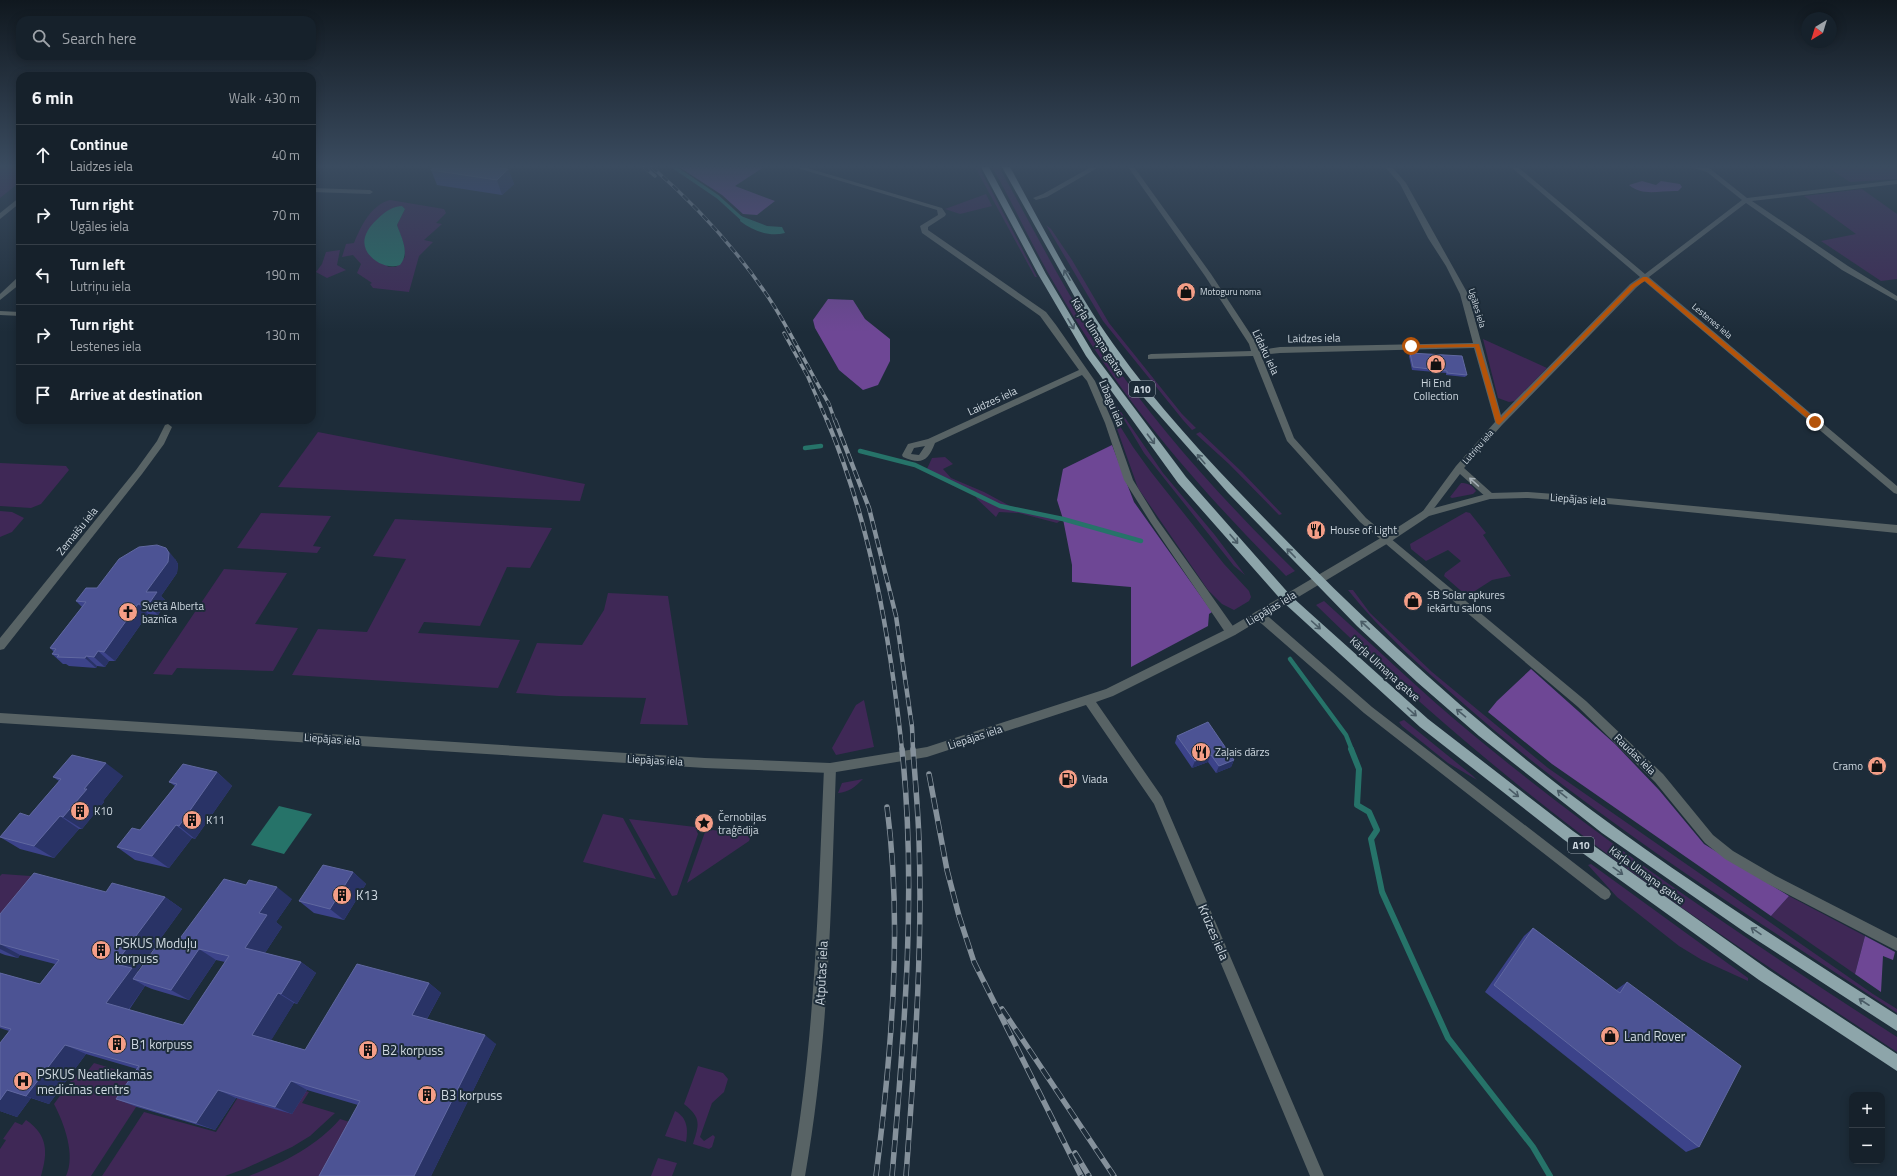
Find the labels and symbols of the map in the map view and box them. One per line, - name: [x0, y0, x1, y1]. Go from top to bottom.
- north arrow: [1801, 12, 1837, 48]
- one-way arrow: [1062, 269, 1070, 281]
- shop icon: Motoguru noma: [1175, 281, 1197, 303]
- place label: Motoguru noma: [1200, 285, 1262, 298]
- street label: Ugāles iela: [1465, 286, 1490, 330]
- street label: Kārļa Ulmaņa gatve: [1067, 295, 1129, 380]
- street label: Lestenes iela: [1689, 300, 1736, 342]
- one-way arrow: [1068, 318, 1076, 330]
- street label: Līdaku iela: [1248, 327, 1284, 378]
- street label: Laidzes iela: [1287, 330, 1341, 346]
- route start: [1402, 337, 1420, 355]
- shop icon: Hi End Collection: [1425, 353, 1447, 375]
- place label: Hi End Collection: [1413, 375, 1459, 404]
- street label: Lībagu iela: [1095, 377, 1129, 429]
- road number: A10: [1129, 381, 1155, 397]
- street label: Laidzes iela: [965, 382, 1020, 419]
- route end: [1806, 413, 1824, 431]
- street label: Lutriņu iela: [1459, 426, 1497, 467]
- one-way arrow: [1147, 433, 1155, 444]
- one-way arrow: [1197, 454, 1206, 464]
- one-way arrow: [1470, 478, 1480, 487]
- street label: Liepājas iela: [1550, 489, 1607, 509]
- street label: Zemaišu iela: [53, 503, 102, 559]
- restaurant icon: House of Light: [1305, 519, 1327, 541]
- place label: House of Light: [1330, 522, 1397, 538]
- one-way arrow: [1229, 534, 1238, 544]
- one-way arrow: [1286, 548, 1296, 558]
- street label: Liepājas iela: [1243, 586, 1300, 629]
- place label: SB Solar apkures iekārtu salons: [1427, 587, 1505, 616]
- shop icon: SB Solar apkures iekārtu salons: [1402, 590, 1424, 612]
- place label: Svētā Alberta baznīca: [142, 598, 204, 627]
- church icon: Svētā Alberta baznīca: [117, 601, 139, 623]
- one-way arrow: [1311, 620, 1321, 630]
- one-way arrow: [1360, 620, 1370, 629]
- street label: Kārļa Ulmaņa gatve: [1346, 633, 1424, 705]
- one-way arrow: [1407, 708, 1417, 717]
- one-way arrow: [1456, 708, 1466, 717]
- street label: Liepājas iela: [946, 721, 1005, 753]
- street label: Liepājas iela: [304, 729, 361, 749]
- street label: Raudas iela: [1610, 730, 1660, 779]
- restaurant icon: Zaļais dārzs: [1190, 741, 1212, 763]
- place label: Zaļais dārzs: [1215, 744, 1270, 760]
- street label: Liepājas iela: [627, 751, 684, 769]
- shop icon: Cramo: [1866, 755, 1888, 777]
- place label: Cramo: [1833, 758, 1863, 774]
- fuel station icon: Viada: [1057, 768, 1079, 790]
- place label: Viada: [1082, 771, 1108, 787]
- one-way arrow: [1509, 788, 1520, 797]
- one-way arrow: [1556, 790, 1567, 799]
- building icon: K10: [69, 800, 91, 822]
- place label: K10: [94, 803, 113, 819]
- building icon: K11: [181, 809, 203, 831]
- place label: Černobiļas traģēdija: [718, 809, 766, 838]
- place label: K11: [206, 812, 225, 828]
- place icon: Černobiļas traģēdija: [693, 812, 715, 834]
- road number: A10: [1568, 837, 1594, 853]
- street label: Kārļa Ulmaņa gatve: [1606, 842, 1688, 908]
- one-way arrow: [1612, 867, 1623, 875]
- building icon: K13: [331, 884, 353, 906]
- place label: K13: [356, 885, 378, 905]
- street label: Krūzes iela: [1193, 901, 1235, 964]
- one-way arrow: [1750, 927, 1761, 935]
- place label: PSKUS Moduļu korpuss: [115, 933, 197, 968]
- building icon: PSKUS Moduļu korpuss: [90, 939, 112, 961]
- street label: Atpūtas iela: [809, 940, 833, 1006]
- one-way arrow: [1859, 998, 1870, 1006]
- shop icon: Land Rover: [1599, 1025, 1621, 1047]
- place label: Land Rover: [1624, 1026, 1686, 1046]
- building icon: B1 korpuss: [106, 1033, 128, 1055]
- place label: B1 korpuss: [131, 1034, 192, 1054]
- building icon: B2 korpuss: [357, 1039, 379, 1061]
- place label: B2 korpuss: [382, 1040, 443, 1060]
- place label: PSKUS Neatliekamās medicīnas centrs: [37, 1064, 152, 1099]
- hospital icon: PSKUS Neatliekamās medicīnas centrs: [12, 1070, 34, 1092]
- building icon: B3 korpuss: [416, 1084, 438, 1106]
- place label: B3 korpuss: [441, 1085, 502, 1105]

